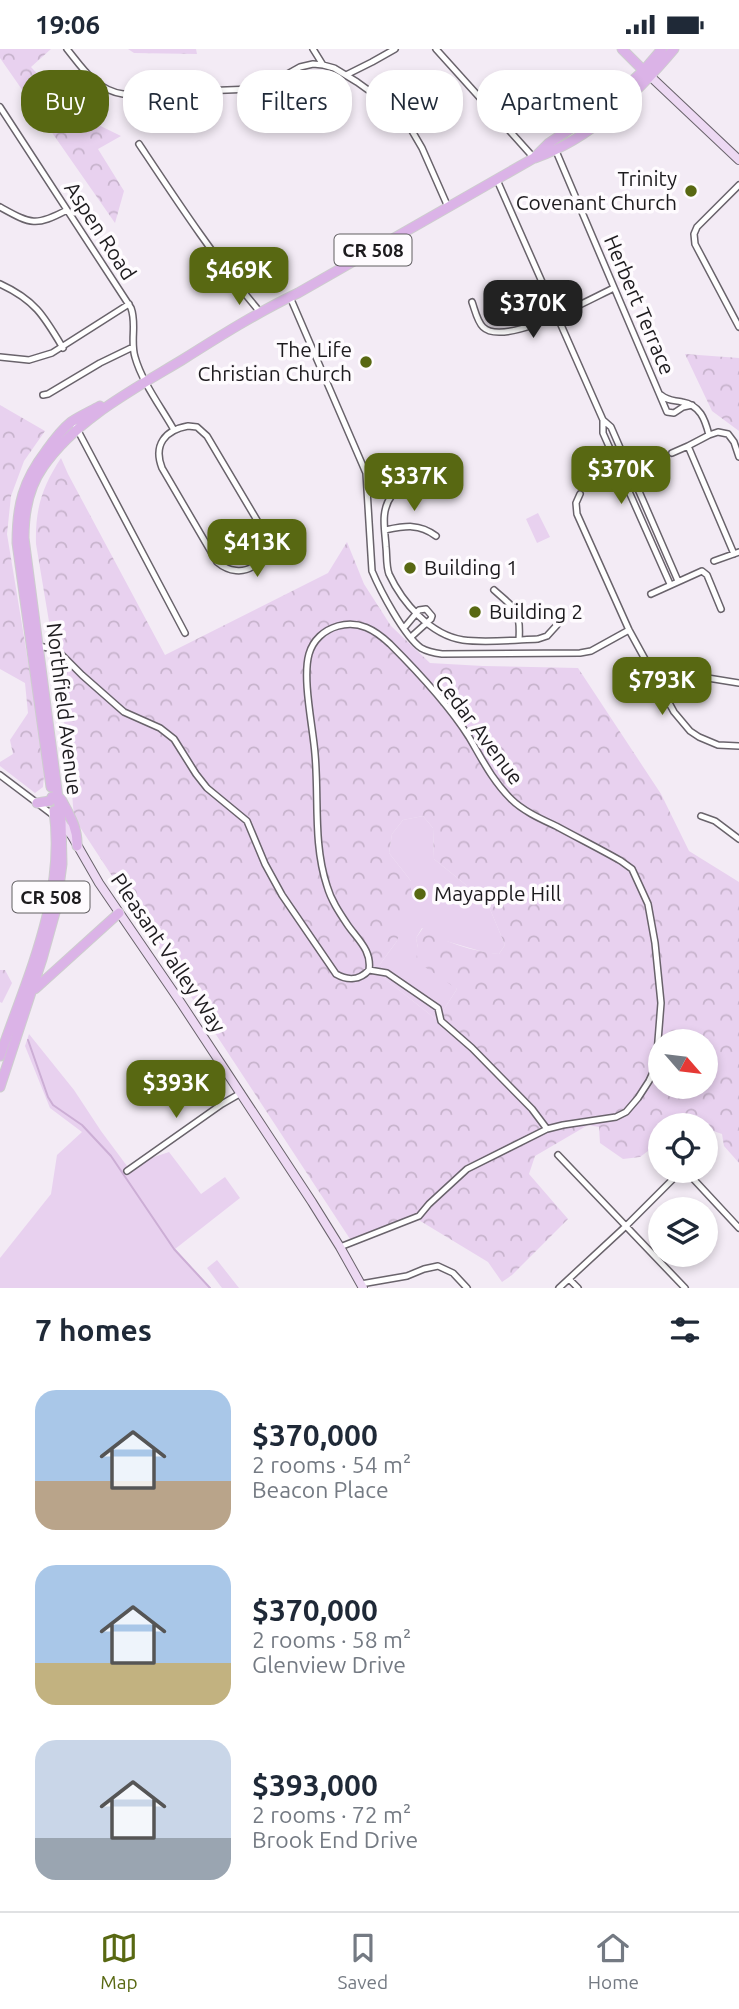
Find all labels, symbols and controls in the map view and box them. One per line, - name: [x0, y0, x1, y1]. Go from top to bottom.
- text: 19:06: [35, 10, 100, 39]
- chip: Buy: [21, 70, 109, 133]
- chip: Rent: [123, 70, 223, 133]
- chip: Filters: [237, 70, 352, 133]
- chip: New: [366, 70, 463, 133]
- chip: Apartment: [477, 70, 642, 133]
- place label: Trinity Covenant Church: [516, 166, 677, 214]
- street label: Aspen Road: [60, 177, 141, 284]
- marker: Trinity Covenant Church: [683, 183, 699, 199]
- street label: Herbert Terrace: [600, 231, 680, 378]
- road number: CR 508: [334, 235, 412, 265]
- pin: $469K: [190, 247, 288, 307]
- text: $469K: [205, 257, 273, 282]
- pin: $370K: [484, 281, 582, 340]
- text: $370K: [499, 290, 567, 315]
- place label: The Life Christian Church: [197, 337, 352, 385]
- marker: The Life Christian Church: [358, 354, 374, 370]
- pin: $370K: [572, 447, 670, 506]
- pin: $337K: [365, 454, 463, 513]
- text: $370K: [587, 456, 655, 481]
- text: $337K: [380, 463, 448, 488]
- pin: $413K: [208, 519, 306, 579]
- text: $413K: [223, 529, 291, 554]
- place label: Building 1: [424, 555, 518, 579]
- marker: Building 1: [402, 560, 418, 576]
- place label: Building 2: [489, 599, 583, 623]
- marker: Building 2: [467, 604, 483, 620]
- street label: Northfield Avenue: [43, 621, 87, 796]
- pin: $793K: [613, 657, 711, 717]
- text: $793K: [628, 667, 696, 692]
- street label: Cedar Avenue: [431, 670, 529, 789]
- street label: Pleasant Valley Way: [107, 868, 231, 1037]
- road number: CR 508: [12, 881, 90, 912]
- place label: Mayapple Hill: [434, 881, 561, 905]
- marker: Mayapple Hill: [412, 886, 428, 902]
- north arrow: [648, 1029, 718, 1099]
- map controls: [648, 1029, 718, 1267]
- pin: $393K: [127, 1061, 225, 1120]
- text: $393K: [142, 1070, 210, 1095]
- button: locate: [648, 1113, 718, 1183]
- button: layers: [648, 1197, 718, 1267]
- icon: filters: [666, 1311, 704, 1349]
- text: 7 homes: [35, 1313, 152, 1347]
- icon: home: [91, 1418, 175, 1502]
- text: $370,000: [252, 1418, 378, 1452]
- text: 2 rooms · 54 m²: [252, 1452, 411, 1477]
- text: Beacon Place: [252, 1477, 389, 1502]
- icon: home: [91, 1593, 175, 1677]
- text: $370,000: [252, 1593, 378, 1627]
- text: 2 rooms · 58 m²: [252, 1627, 411, 1652]
- text: Glenview Drive: [252, 1652, 406, 1677]
- icon: home: [91, 1768, 175, 1852]
- text: $393,000: [252, 1768, 378, 1802]
- text: 2 rooms · 72 m²: [252, 1802, 411, 1827]
- text: Brook End Drive: [252, 1827, 418, 1852]
- tab: Map: [100, 1929, 138, 1993]
- tab: Saved: [338, 1929, 388, 1993]
- tab: Home: [588, 1929, 639, 1993]

